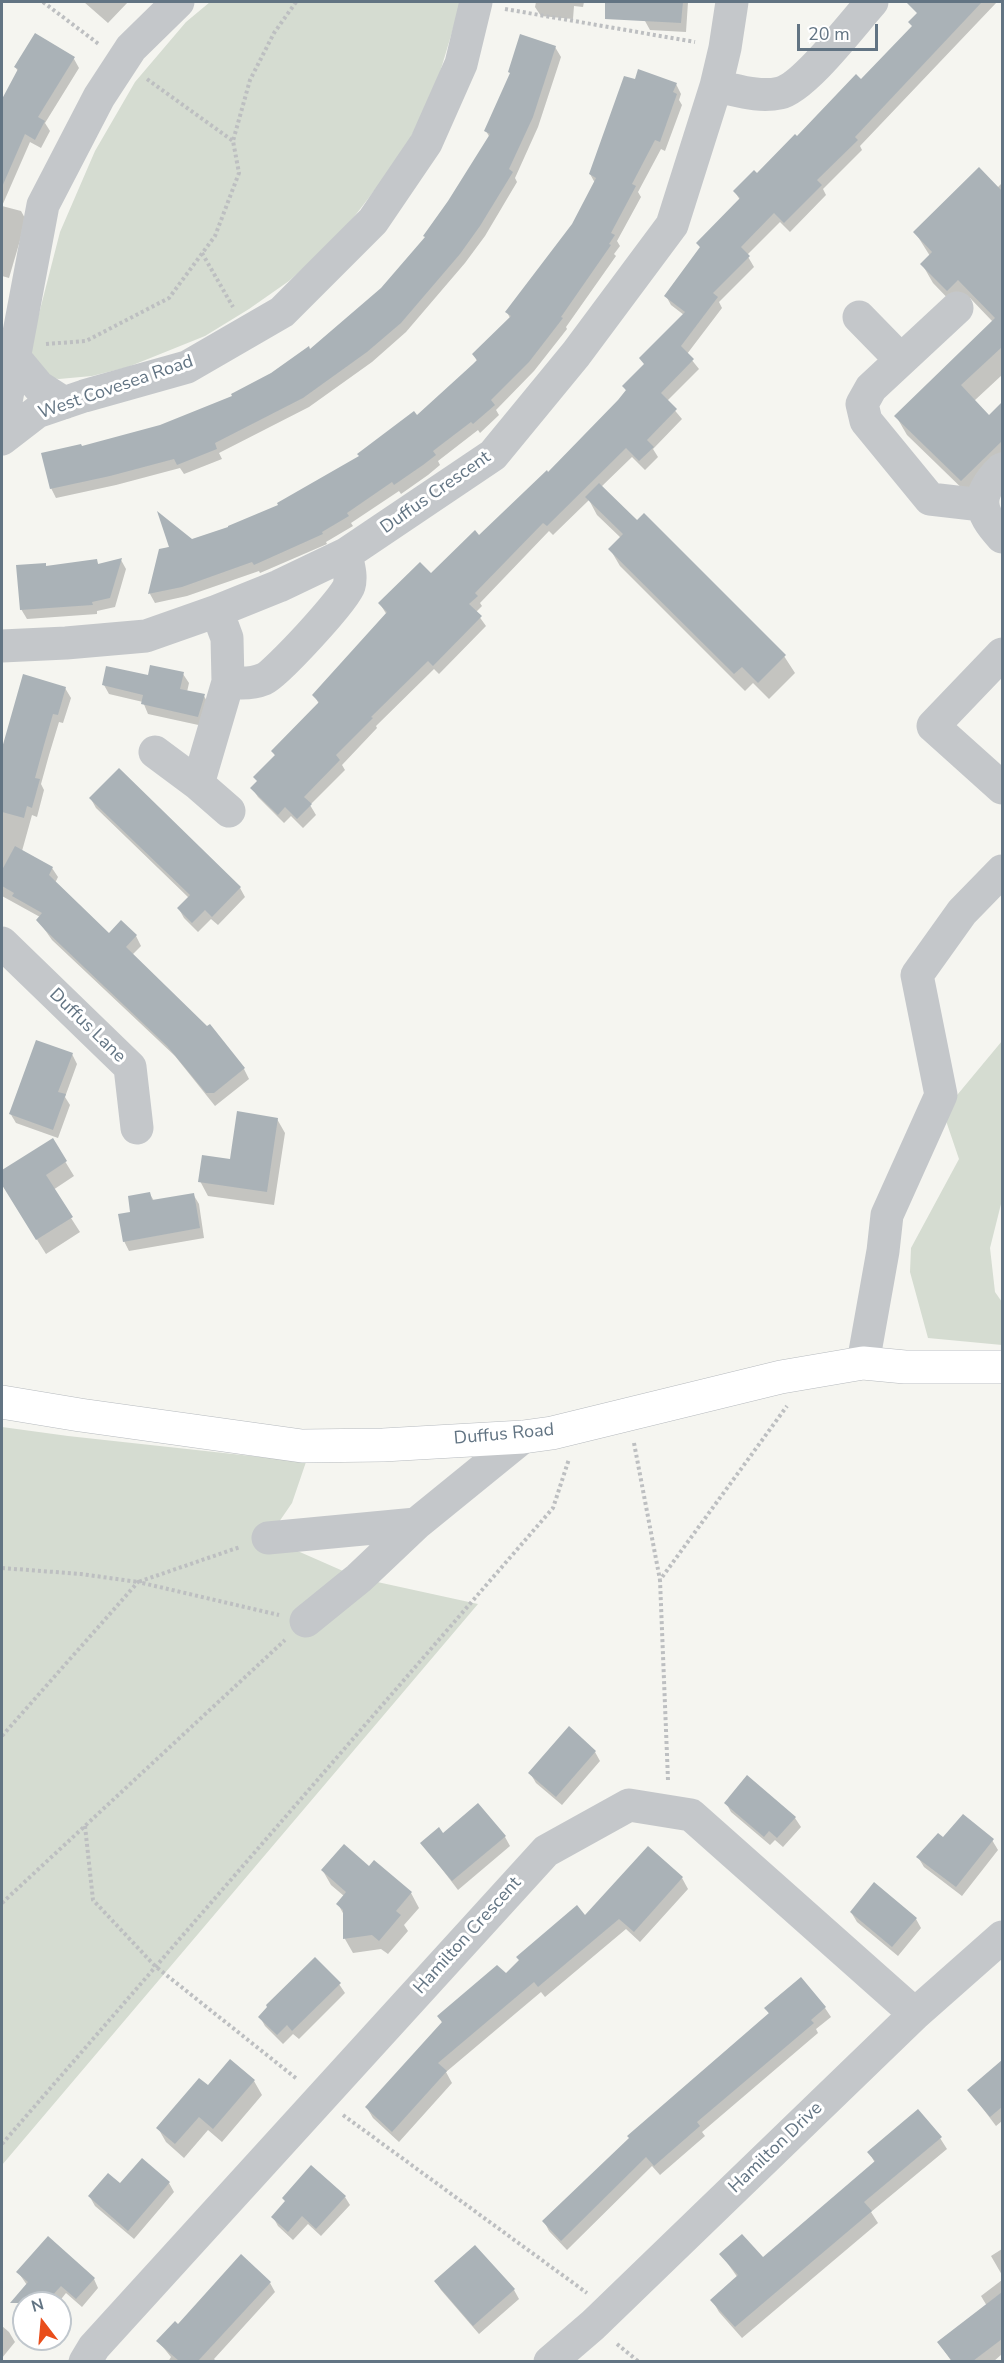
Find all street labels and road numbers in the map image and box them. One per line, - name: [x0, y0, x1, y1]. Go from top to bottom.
- street label: West Covesea Road: [36, 351, 196, 425]
- street label: Duffus Crescent: [377, 447, 495, 539]
- street label: Duffus Lane: [44, 984, 130, 1068]
- street label: Duffus Road: [453, 1420, 555, 1450]
- street label: Hamilton Crescent: [410, 1873, 526, 1999]
- street label: Hamilton Drive: [725, 2098, 827, 2198]

